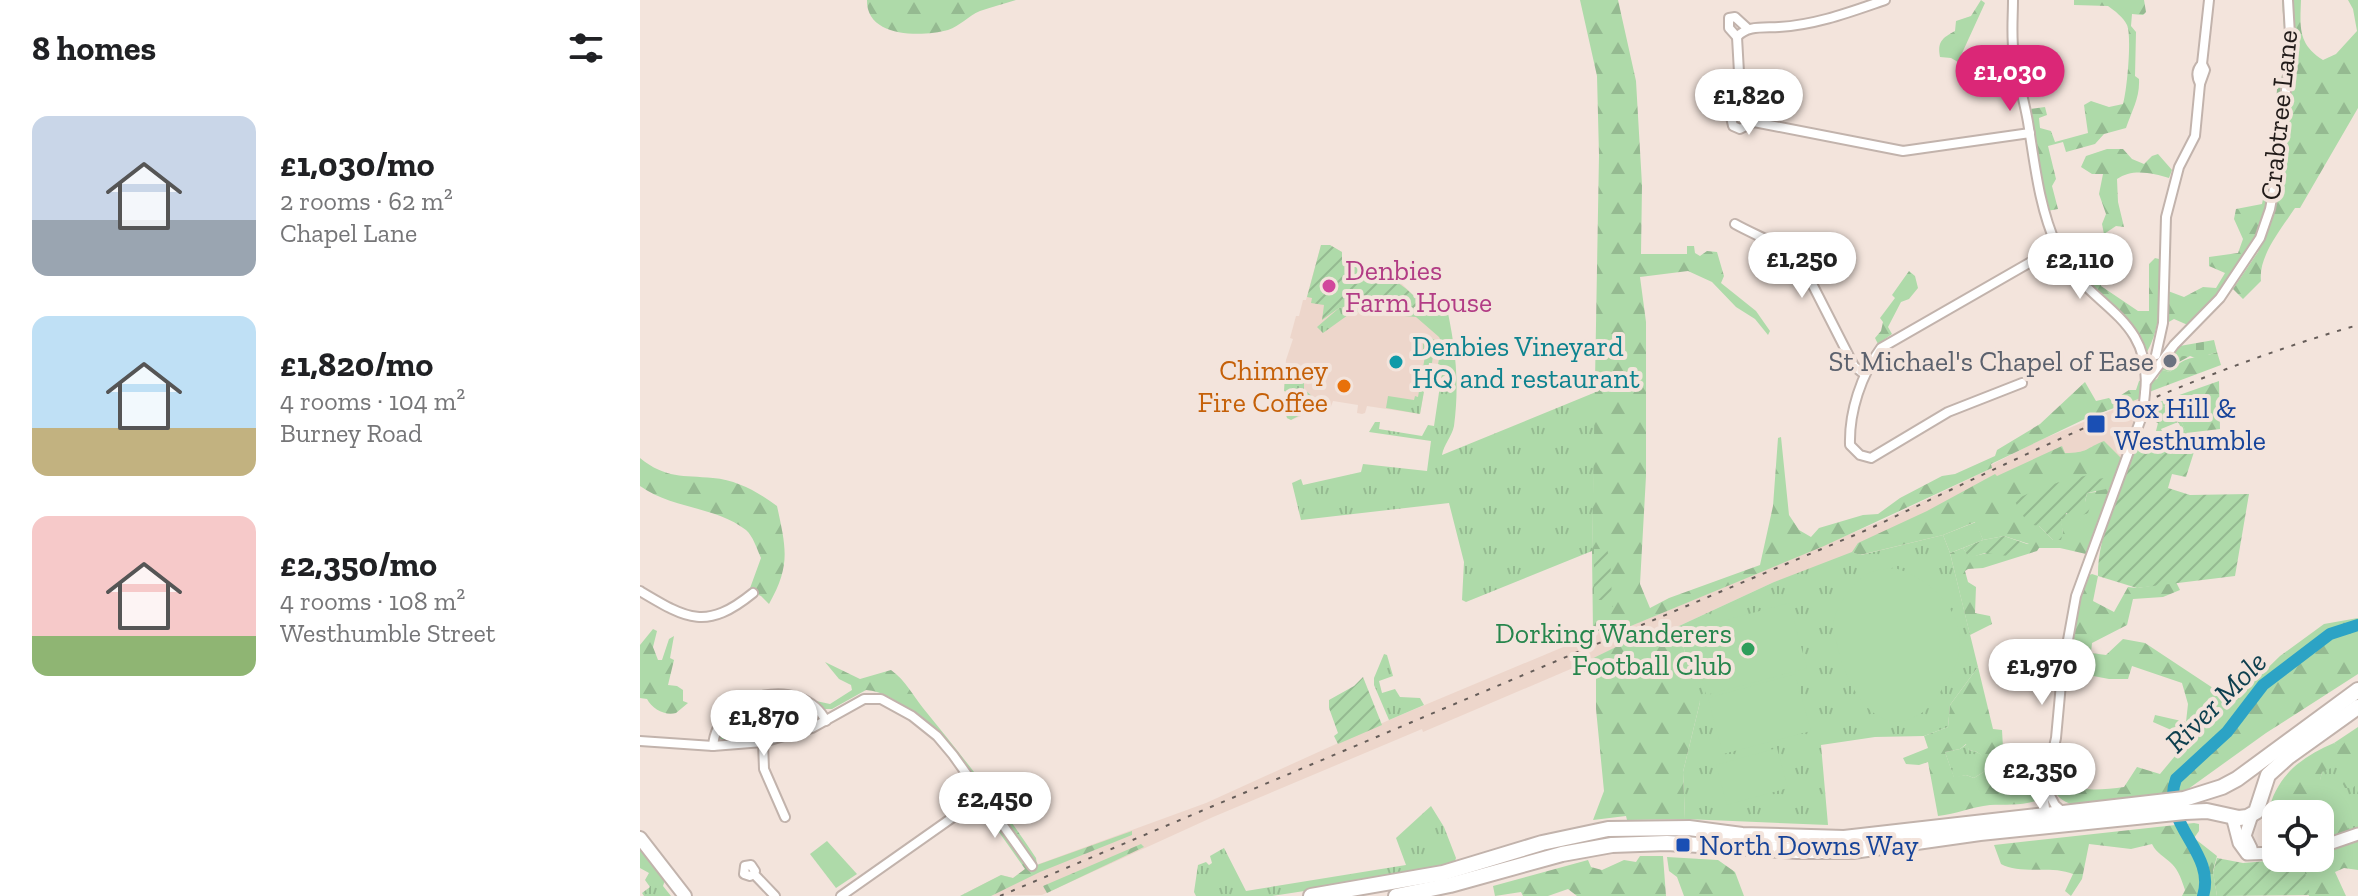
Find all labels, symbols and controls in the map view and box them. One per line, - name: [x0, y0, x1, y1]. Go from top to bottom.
- icon: filters: [564, 26, 608, 70]
- text: 8 homes: [32, 28, 156, 69]
- street label: Crabtree Lane: [2254, 28, 2304, 202]
- pin: £1,030: [1945, 45, 2075, 113]
- text: £1,030: [1974, 55, 2046, 87]
- pin: £1,820: [1684, 69, 1814, 137]
- text: £1,820: [1713, 79, 1785, 111]
- text: £1,030/mo: [280, 144, 434, 185]
- icon: home: [96, 148, 192, 244]
- text: 2 rooms · 62 m²: [280, 185, 453, 217]
- text: Chapel Lane: [280, 217, 417, 249]
- pin: £1,250: [1737, 232, 1867, 300]
- pin: £2,110: [2015, 233, 2145, 301]
- text: £1,250: [1766, 242, 1838, 274]
- text: £2,110: [2046, 243, 2114, 275]
- place label: Denbies Farm House: [1345, 254, 1492, 319]
- marker: Denbies Farm House: [1320, 277, 1338, 295]
- place label: Denbies Vineyard HQ and restaurant: [1412, 330, 1640, 395]
- text: £1,820/mo: [280, 344, 433, 385]
- place label: St Michael's Chapel of Ease: [1829, 345, 2154, 378]
- icon: home: [96, 348, 192, 444]
- marker: St Michael's Chapel of Ease: [2161, 352, 2179, 370]
- marker: Denbies Vineyard HQ and restaurant: [1387, 353, 1405, 371]
- place label: Chimney Fire Coffee: [1197, 354, 1329, 419]
- marker: Chimney Fire Coffee: [1335, 377, 1353, 395]
- text: 4 rooms · 104 m²: [280, 385, 465, 417]
- place label: Box Hill & Westhumble: [2114, 392, 2266, 457]
- marker: Box Hill & Westhumble: [2085, 413, 2107, 435]
- text: Burney Road: [280, 417, 422, 449]
- text: £2,350/mo: [280, 544, 437, 585]
- icon: home: [96, 548, 192, 644]
- text: 4 rooms · 108 m²: [280, 585, 465, 617]
- text: Westhumble Street: [280, 617, 495, 649]
- place label: Dorking Wanderers Football Club: [1495, 617, 1732, 682]
- pin: £1,970: [1977, 639, 2107, 707]
- marker: Dorking Wanderers Football Club: [1739, 640, 1757, 658]
- water label: River Mole: [2158, 644, 2274, 760]
- text: £1,970: [2007, 649, 2077, 681]
- pin: £1,870: [699, 690, 829, 758]
- text: £1,870: [728, 700, 800, 732]
- pin: £2,350: [1975, 743, 2105, 811]
- text: £2,350: [2002, 753, 2078, 785]
- pin: £2,450: [930, 772, 1060, 840]
- text: £2,450: [957, 782, 1033, 814]
- map controls: [2262, 800, 2334, 872]
- button: locate: [2262, 800, 2334, 872]
- place label: North Downs Way: [1699, 829, 1919, 862]
- marker: North Downs Way: [1674, 836, 1692, 854]

